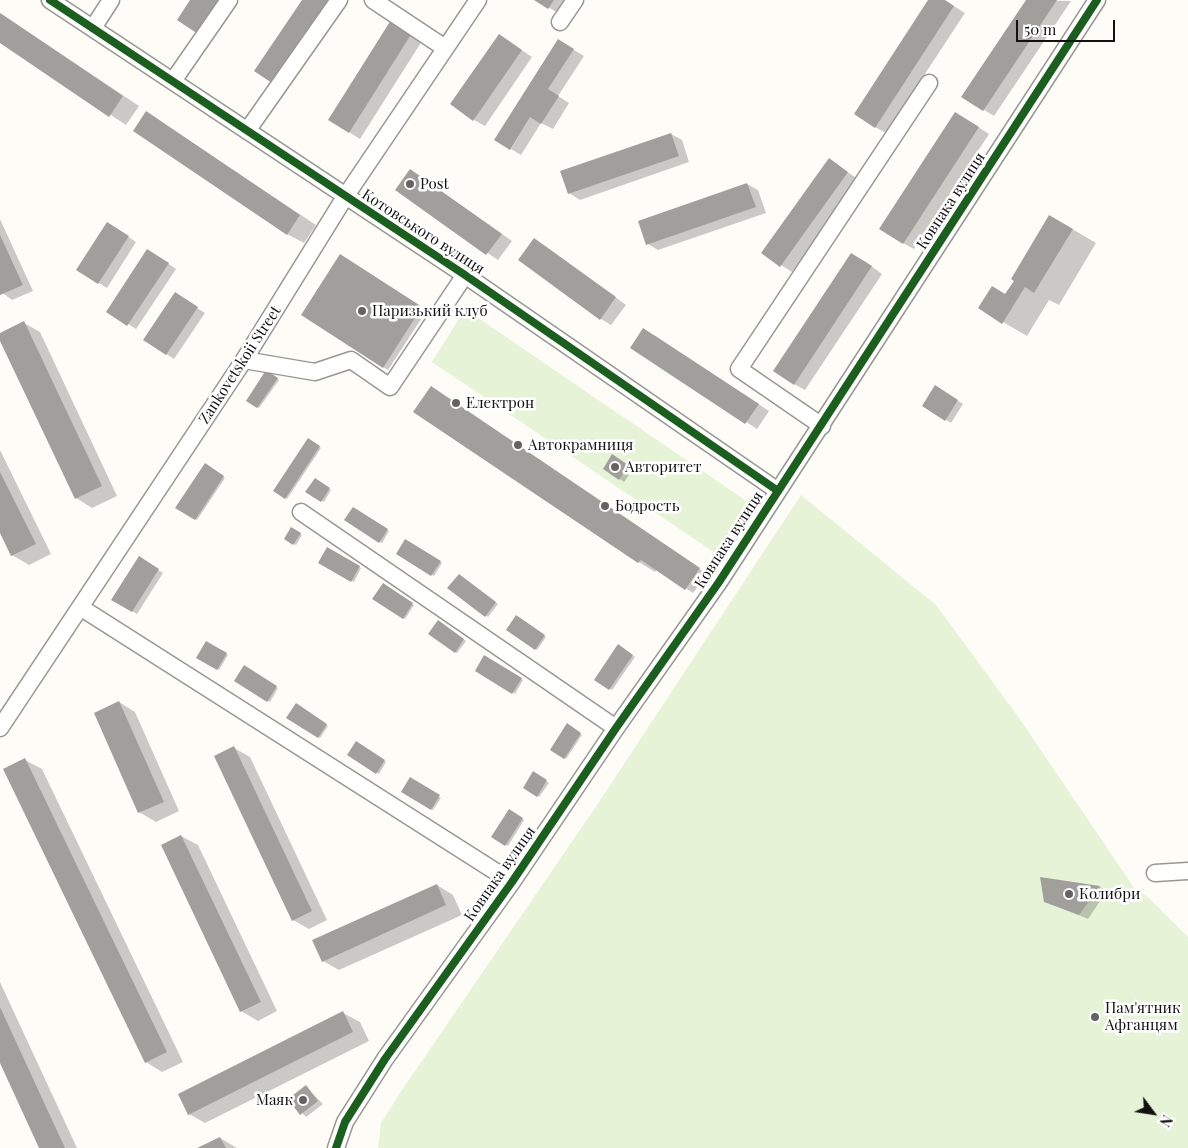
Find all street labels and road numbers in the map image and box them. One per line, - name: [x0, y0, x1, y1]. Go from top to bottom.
- street label: Ковпака вулиця: [913, 149, 989, 253]
- street label: Котовського вулиця: [358, 186, 488, 278]
- street label: Zankovetskoii Street: [195, 303, 285, 427]
- street label: Ковпака вулиця: [691, 488, 767, 592]
- street label: Ковпака вулиця: [461, 823, 539, 925]

